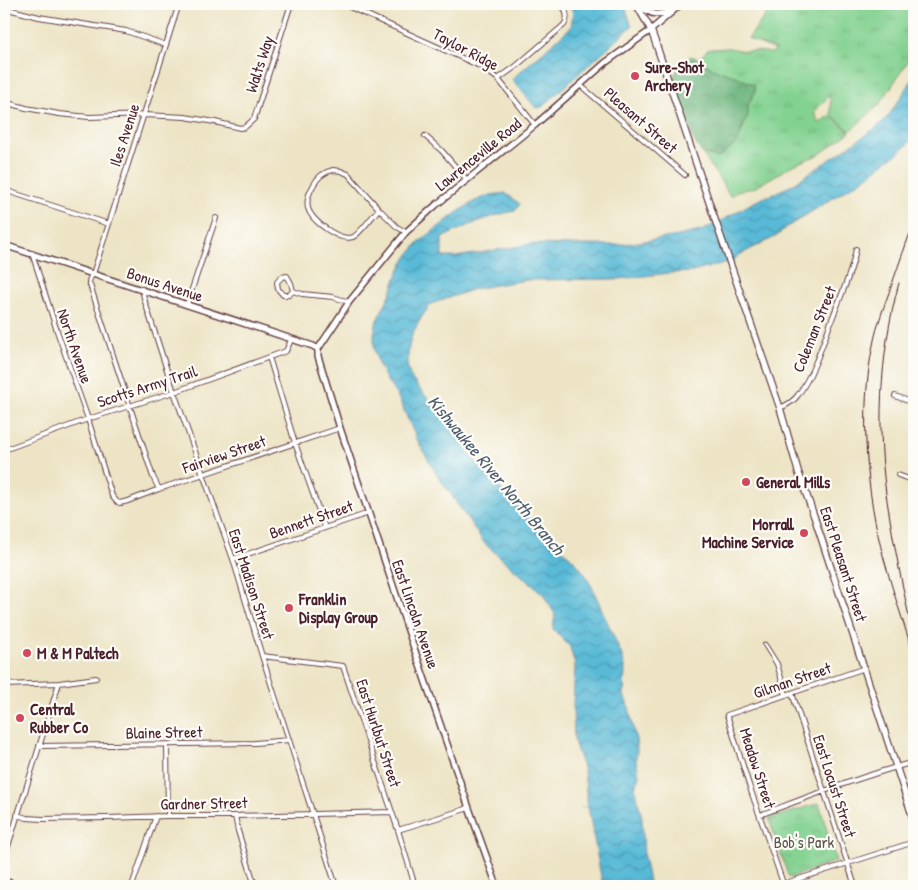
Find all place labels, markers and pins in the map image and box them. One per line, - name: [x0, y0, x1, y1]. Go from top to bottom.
- place label: Sure-Shot Archery: [645, 56, 704, 97]
- marker: Sure-Shot Archery: [629, 70, 641, 82]
- place label: General Mills: [756, 471, 831, 493]
- marker: General Mills: [740, 476, 752, 488]
- place label: Morrall Machine Service: [702, 513, 795, 553]
- marker: Morrall Machine Service: [798, 527, 810, 539]
- place label: Franklin Display Group: [298, 588, 378, 629]
- marker: Franklin Display Group: [283, 602, 295, 614]
- place label: M & M Paltech: [37, 642, 119, 664]
- marker: M & M Paltech: [21, 647, 33, 659]
- place label: Central Rubber Co: [30, 698, 89, 738]
- marker: Central Rubber Co: [14, 712, 26, 724]

